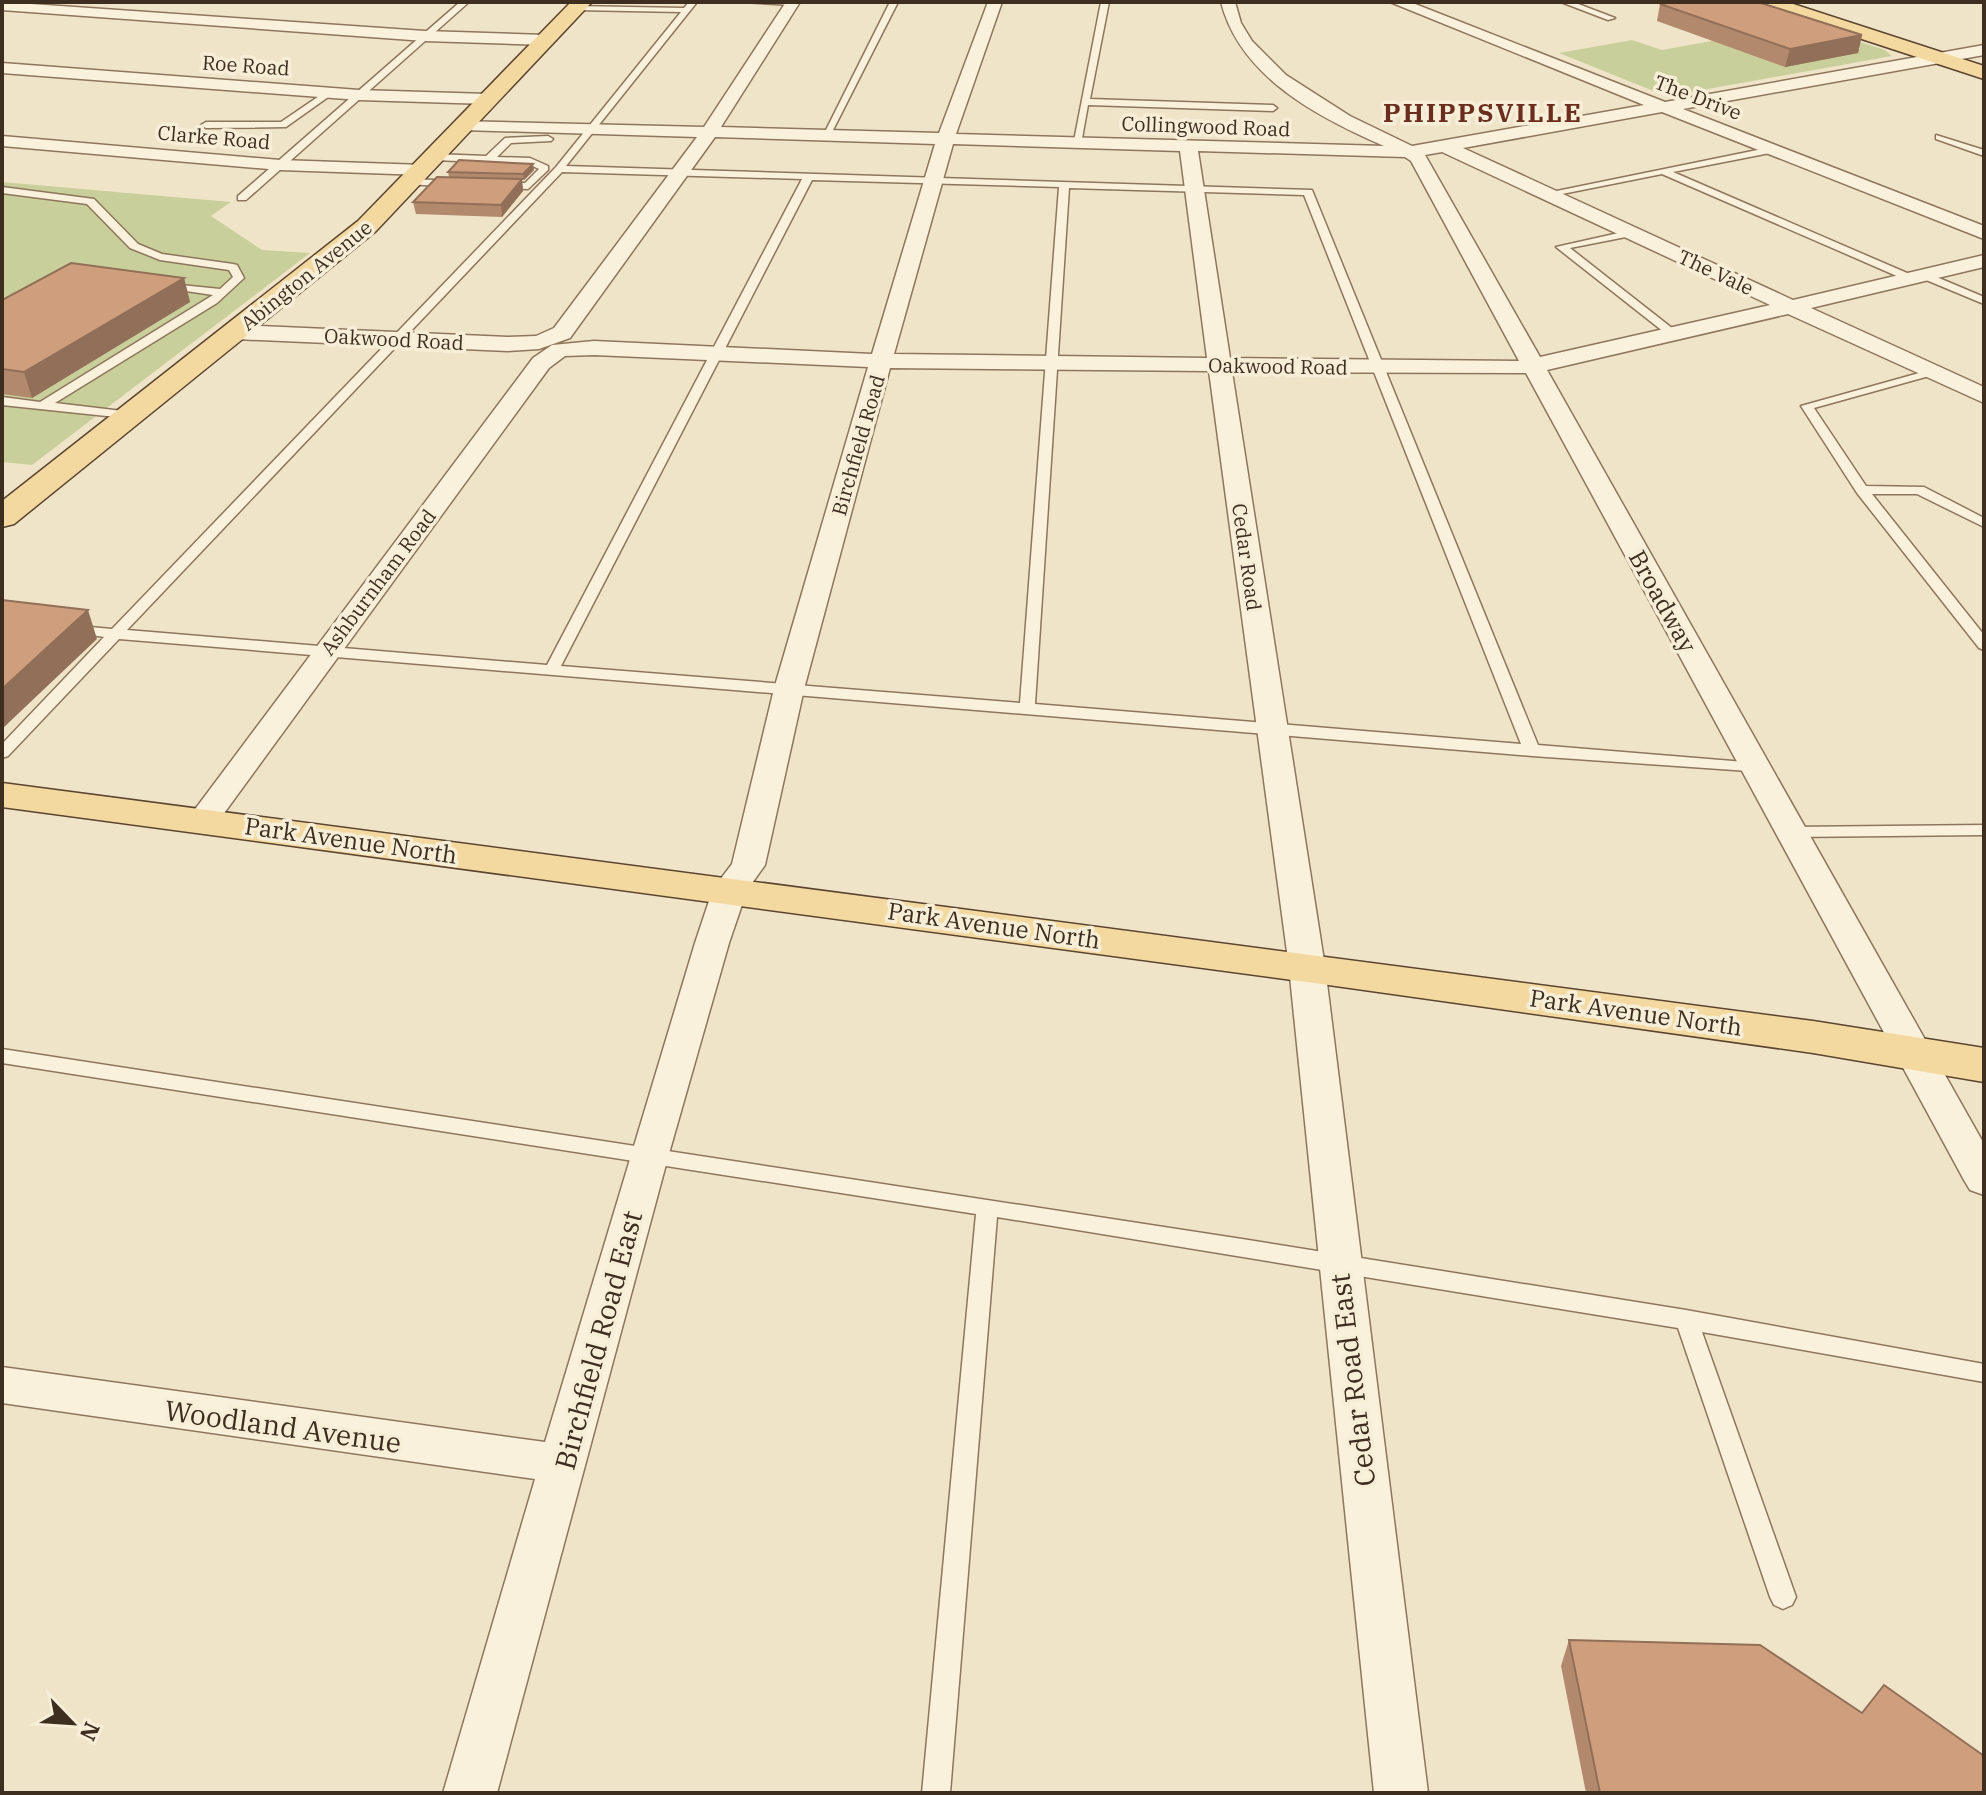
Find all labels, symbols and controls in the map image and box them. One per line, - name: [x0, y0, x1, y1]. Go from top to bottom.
- street label: Roe Road: [201, 48, 291, 82]
- street label: The Drive: [1651, 68, 1745, 126]
- district label: PHIPPSVILLE: [1383, 95, 1583, 129]
- street label: Collingwood Road: [1121, 110, 1291, 142]
- street label: Clarke Road: [156, 119, 272, 155]
- street label: Abington Avenue: [235, 214, 377, 336]
- street label: The Vale: [1674, 243, 1758, 301]
- street label: Oakwood Road: [323, 322, 465, 356]
- street label: Oakwood Road: [1208, 351, 1348, 381]
- street label: Birchfield Road: [825, 371, 891, 519]
- street label: Cedar Road: [1226, 502, 1268, 612]
- street label: Ashburnham Road: [314, 503, 442, 661]
- street label: Broadway: [1622, 544, 1704, 658]
- street label: Park Avenue North: [243, 809, 459, 871]
- street label: Park Avenue North: [886, 894, 1102, 956]
- street label: Park Avenue North: [1528, 981, 1744, 1043]
- street label: Birchfield Road East: [546, 1206, 650, 1473]
- street label: Cedar Road East: [1321, 1271, 1383, 1489]
- street label: Woodland Avenue: [162, 1391, 404, 1461]
- north arrow: [32, 1683, 112, 1763]
- text: N: [74, 1718, 107, 1746]

